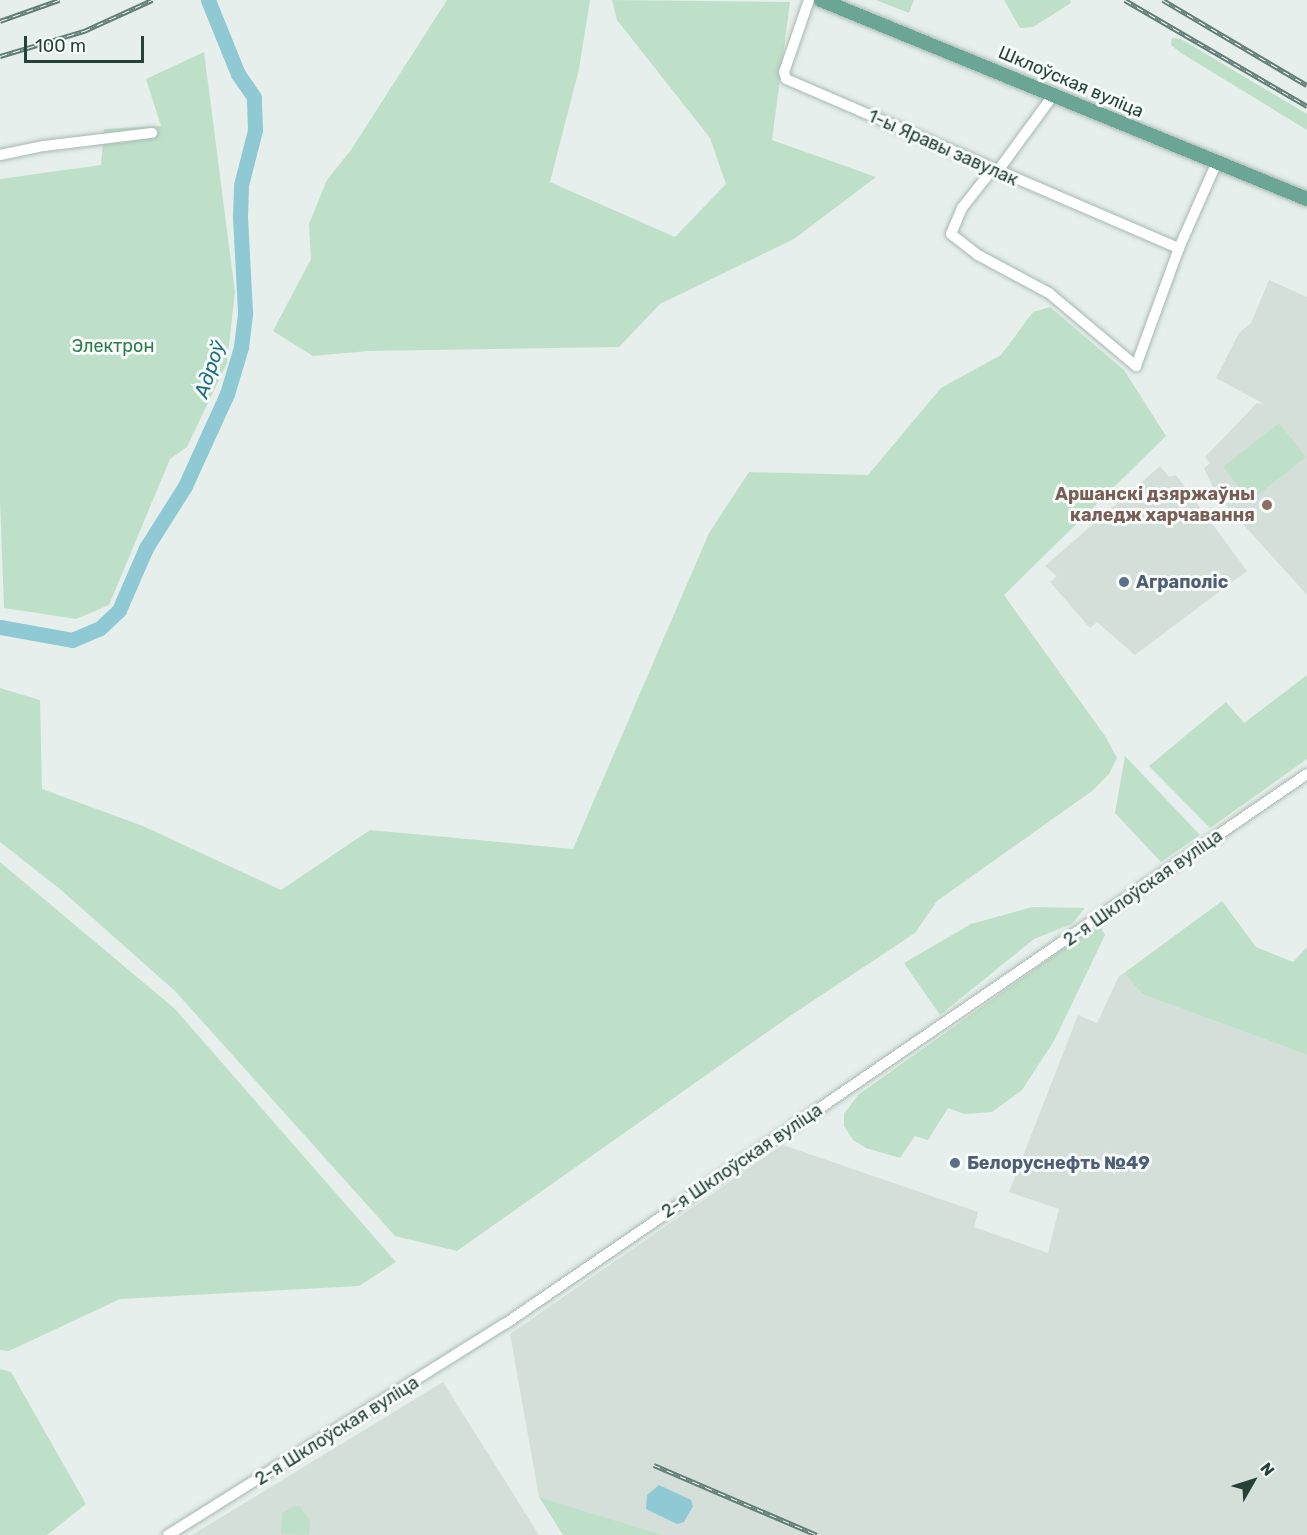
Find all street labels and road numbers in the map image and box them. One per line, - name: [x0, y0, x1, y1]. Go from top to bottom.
- street label: Шклоўская вуліца: [995, 42, 1147, 122]
- street label: 1-ы Яравы завулак: [865, 105, 1021, 191]
- street label: 2-я Шклоўская вуліца: [1059, 825, 1227, 951]
- street label: 2-я Шклоўская вуліца: [658, 1099, 826, 1223]
- street label: 2-я Шклоўская вуліца: [251, 1372, 423, 1490]

